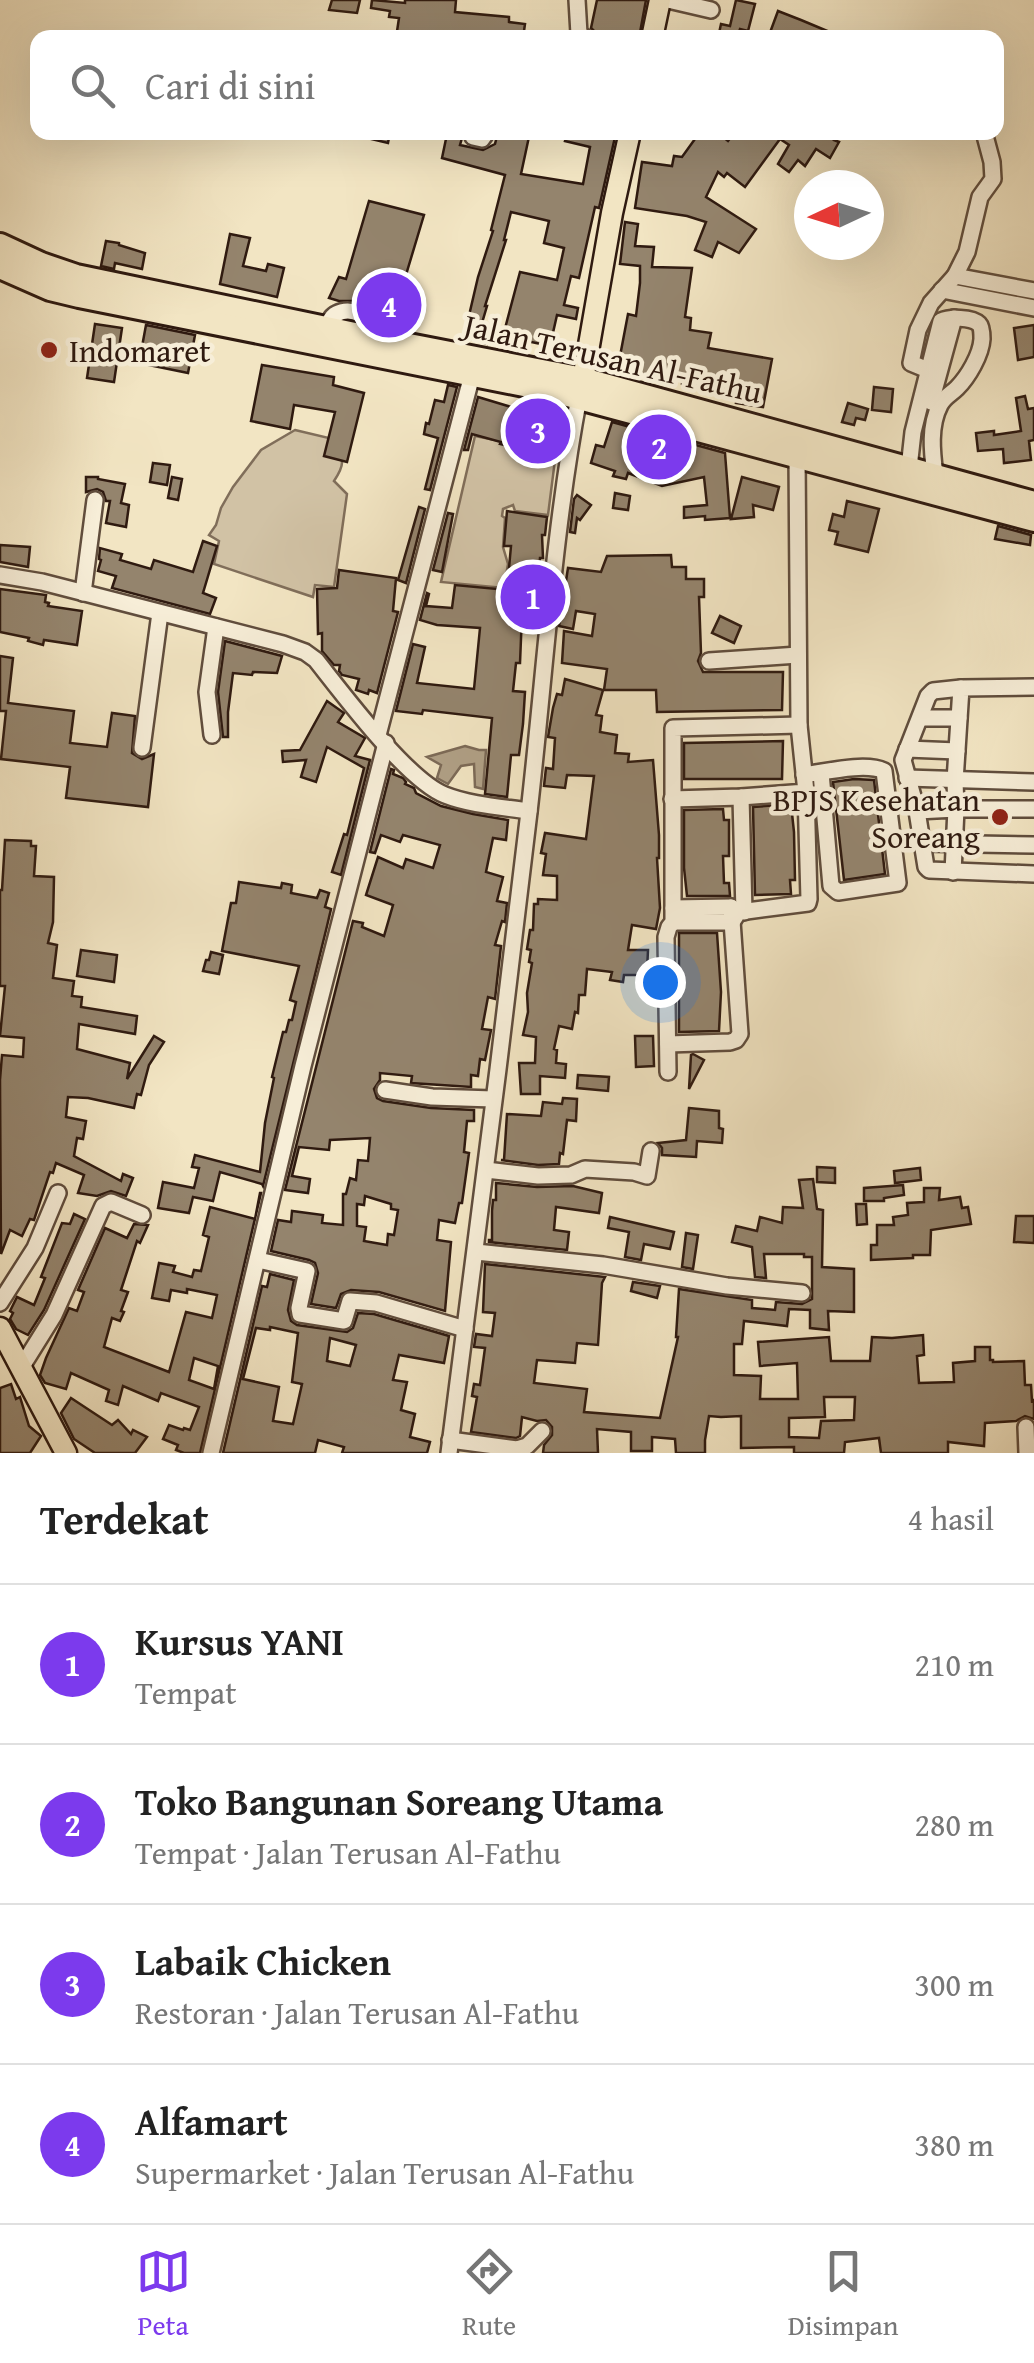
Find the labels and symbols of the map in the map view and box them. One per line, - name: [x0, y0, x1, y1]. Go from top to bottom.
- north arrow: [794, 170, 884, 260]
- pin: 4: [356, 268, 422, 342]
- street label: Jalan Terusan Al-Fathu: [455, 300, 767, 415]
- place label: Indomaret: [69, 327, 211, 374]
- marker: Indomaret: [38, 339, 60, 361]
- pin: 3: [506, 394, 570, 468]
- pin: 2: [626, 410, 692, 484]
- pin: 1: [500, 560, 566, 634]
- place label: BPJS Kesehatan Soreang: [773, 776, 980, 860]
- marker: BPJS Kesehatan Soreang: [989, 806, 1011, 828]
- your location: [635, 957, 686, 1008]

